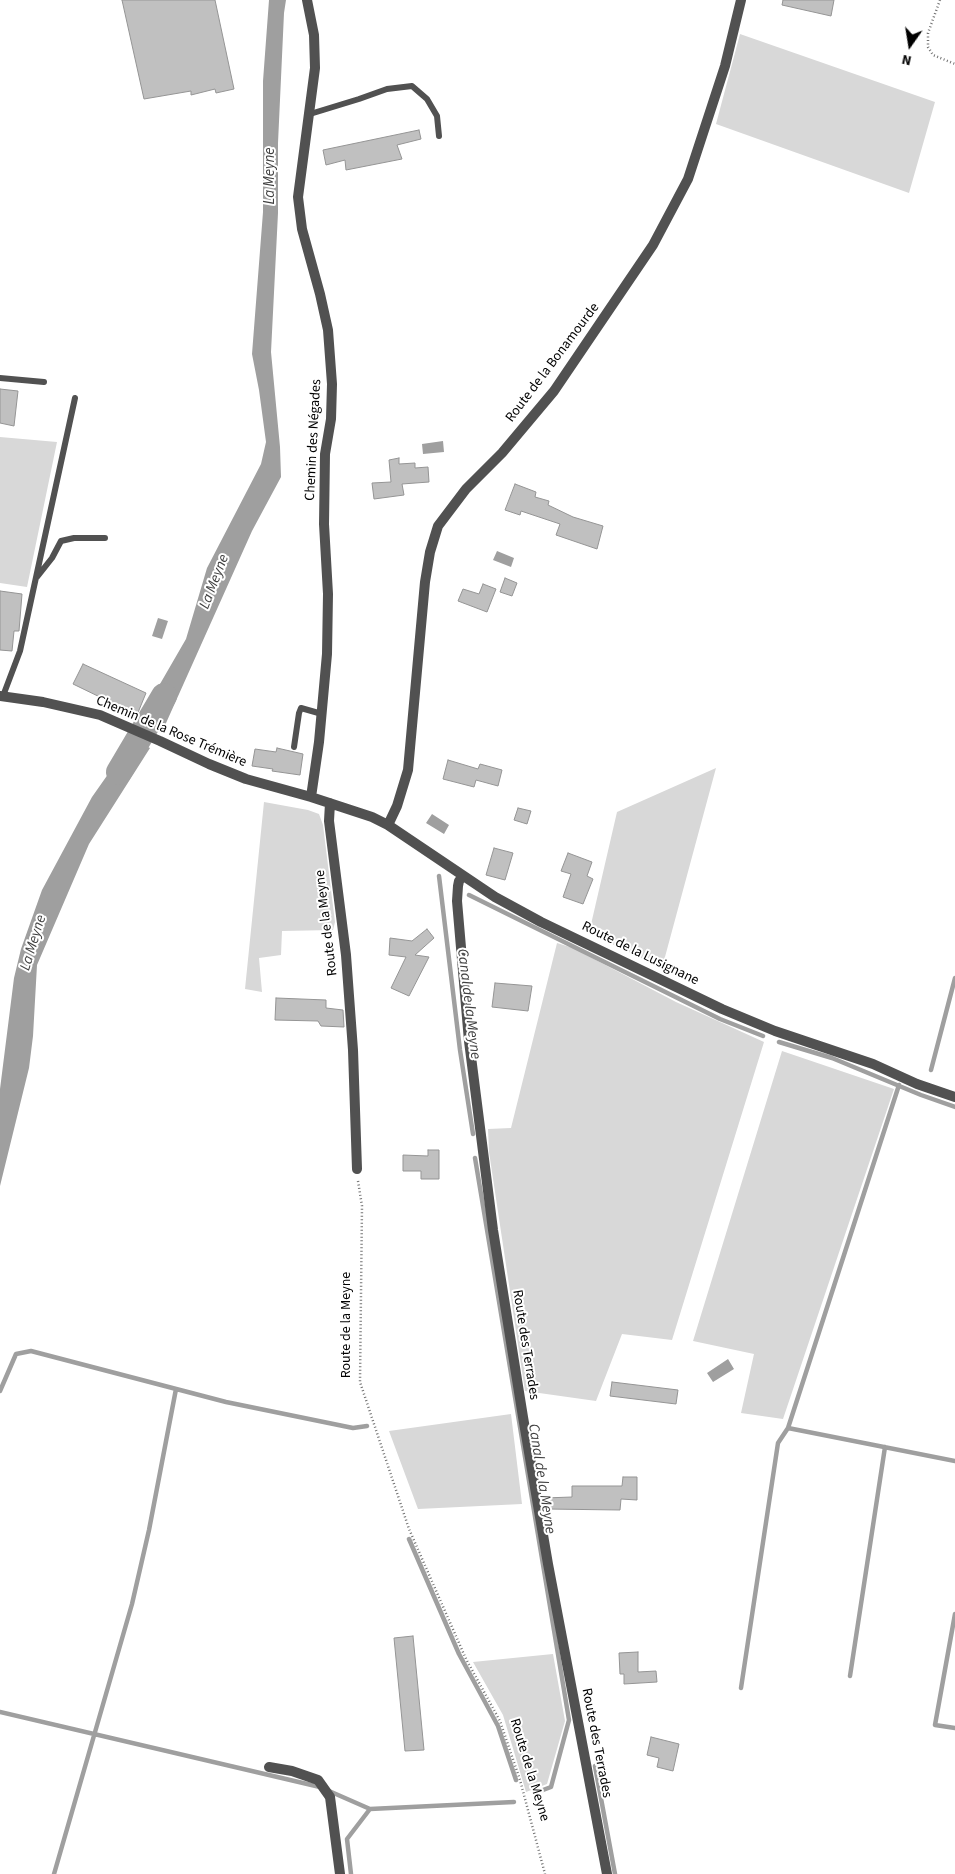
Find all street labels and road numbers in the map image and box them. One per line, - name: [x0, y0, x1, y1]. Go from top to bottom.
- street label: Route de la Bonamourde: [503, 300, 603, 426]
- street label: Chemin des Négades: [302, 379, 326, 501]
- street label: Chemin de la Rose Trémière: [93, 693, 249, 771]
- street label: Route de la Meyne: [312, 869, 342, 977]
- street label: Route de la Lusignane: [579, 918, 701, 990]
- street label: Route de la Meyne: [339, 1272, 355, 1378]
- street label: Route des Terrades: [508, 1289, 542, 1401]
- street label: Route des Terrades: [577, 1687, 615, 1799]
- street label: Route de la Meyne: [505, 1717, 553, 1823]

